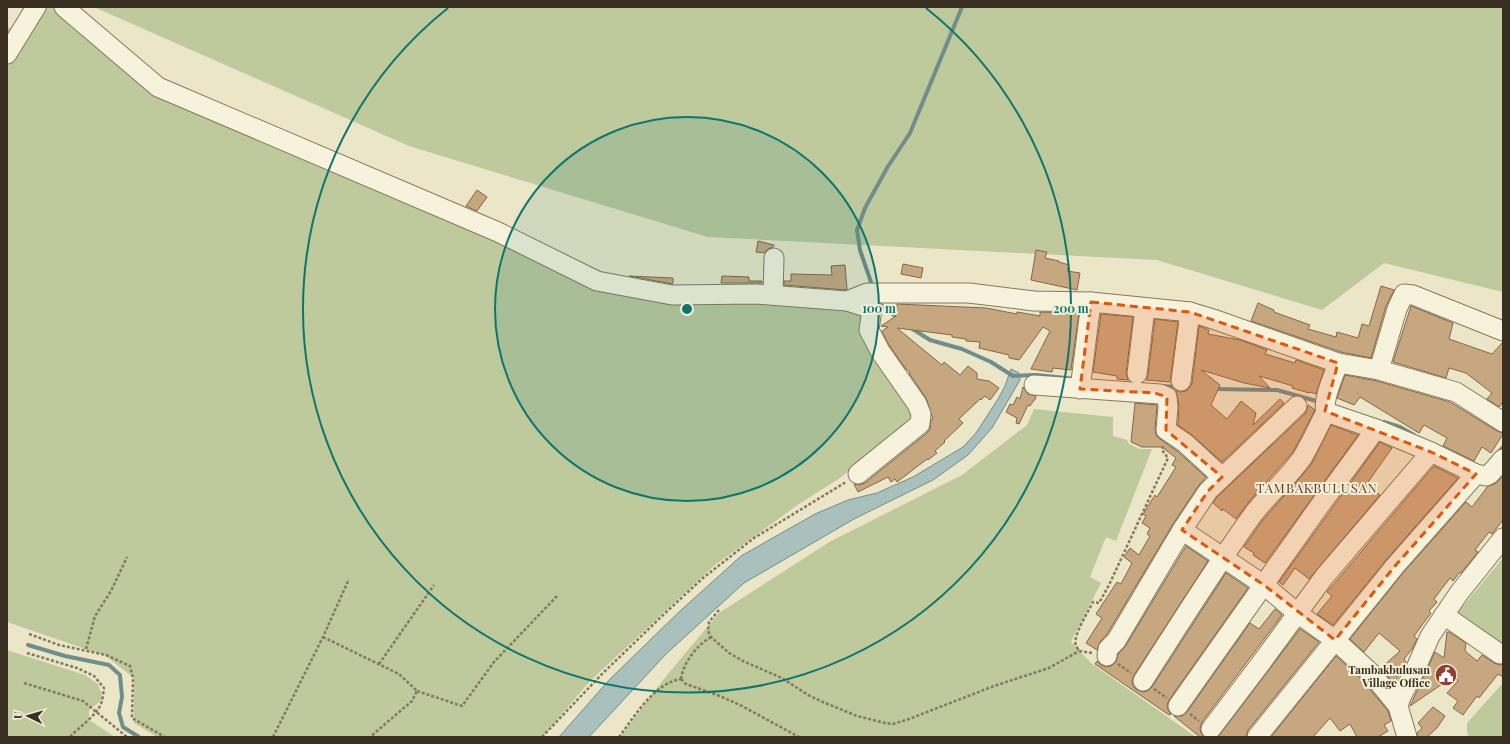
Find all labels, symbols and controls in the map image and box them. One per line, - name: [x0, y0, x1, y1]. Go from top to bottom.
- text: 100 m: [862, 300, 896, 316]
- text: 200 m: [1053, 300, 1089, 316]
- centre of rings: [680, 302, 694, 316]
- district label: TAMBAKBULUSAN: [1256, 479, 1378, 496]
- place label: Tambakbulusan Village Office: [1348, 662, 1430, 690]
- public building icon: Tambakbulusan Village Office: [1433, 662, 1459, 688]
- north arrow: [8, 696, 48, 736]
- text: U: [10, 710, 25, 720]

